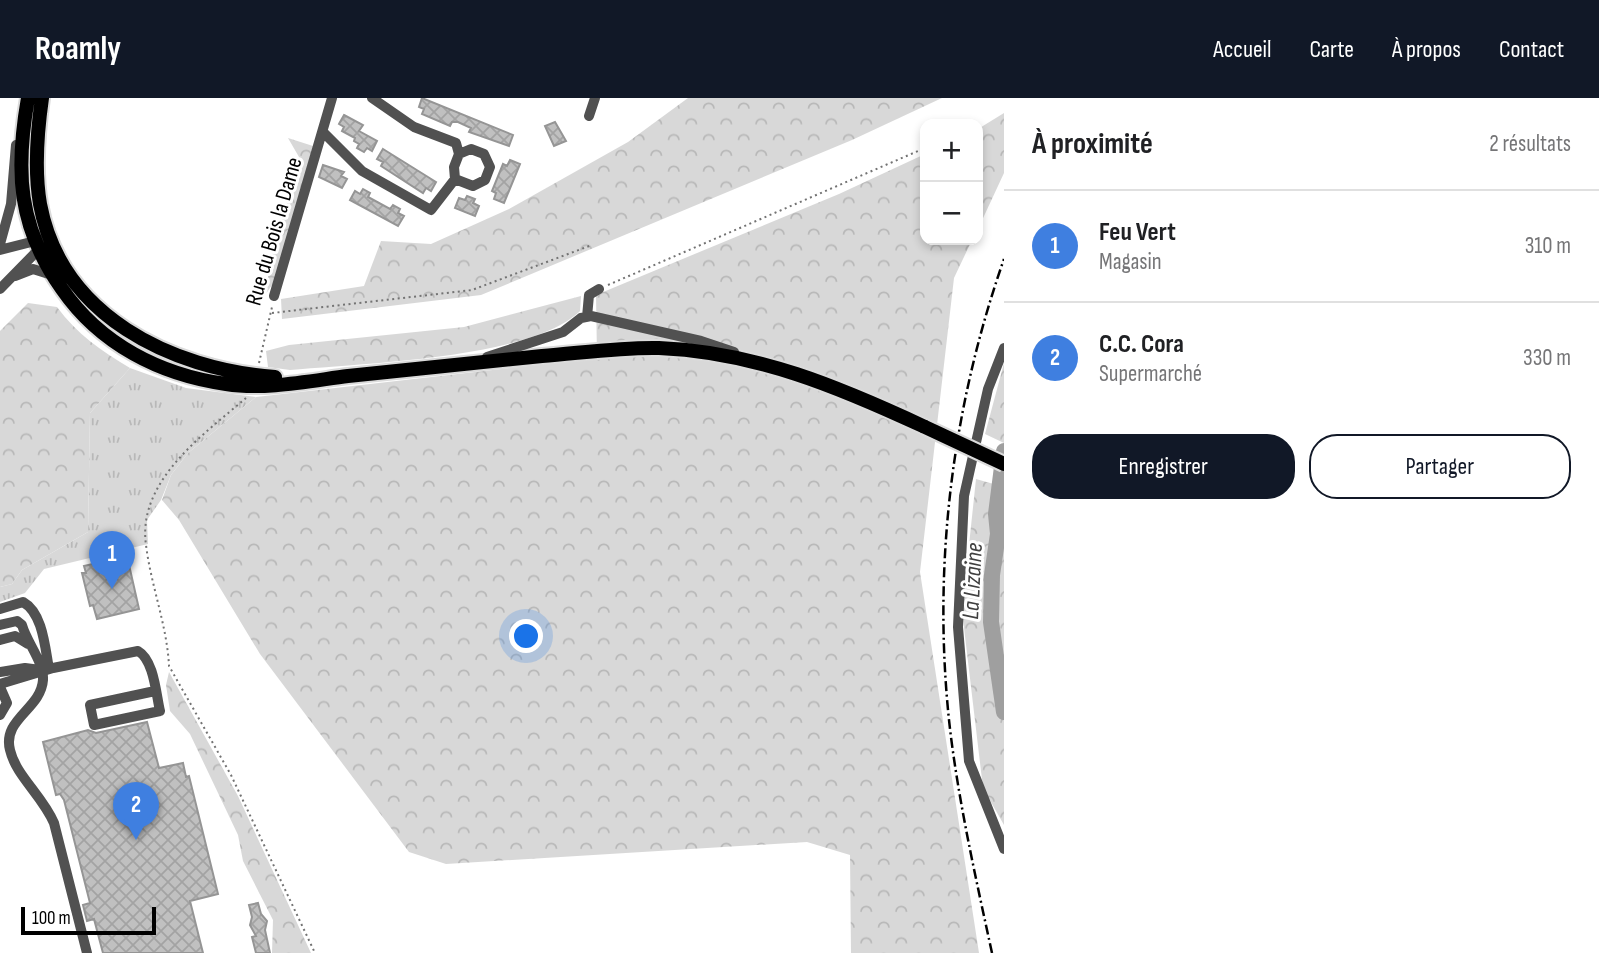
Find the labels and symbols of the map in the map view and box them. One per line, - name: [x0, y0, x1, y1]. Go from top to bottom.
- street label: Rue du Bois la Dame: [239, 154, 308, 309]
- pin: 1: [89, 531, 135, 589]
- water label: La Lizaine: [956, 542, 989, 620]
- your location: [509, 619, 543, 653]
- pin: 2: [113, 782, 159, 840]
- scale bar: [21, 904, 156, 936]

